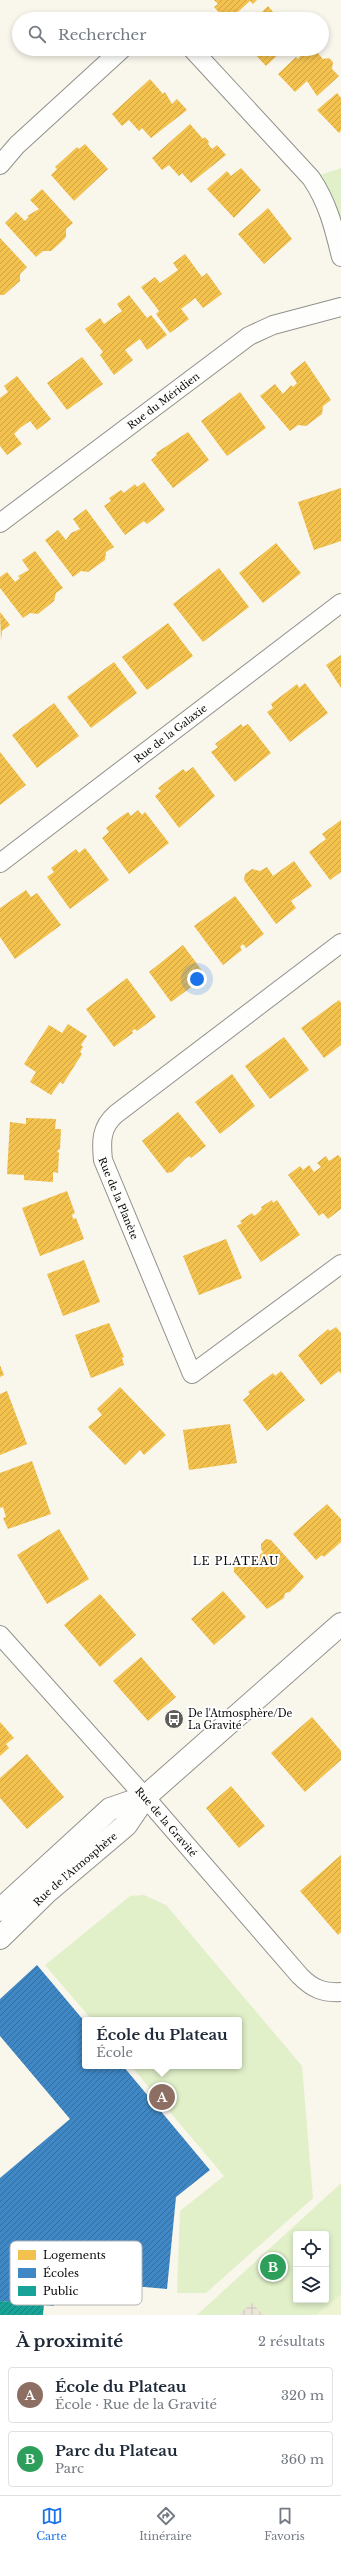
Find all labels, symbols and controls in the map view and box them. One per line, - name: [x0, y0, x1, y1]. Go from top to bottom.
- search box: [12, 12, 329, 56]
- icon: search: [26, 23, 48, 45]
- text: Rechercher: [58, 25, 146, 44]
- street label: Rue du Méridien: [124, 369, 202, 432]
- street label: Rue de la Galaxie: [131, 701, 209, 765]
- your location: [187, 969, 207, 989]
- street label: Rue de la Planète: [96, 1155, 142, 1241]
- district label: LE PLATEAU: [193, 1554, 279, 1568]
- place label: De l'Atmosphère/De La Gravité: [188, 1707, 293, 1732]
- bus stop icon: De l'Atmosphère/De La Gravité: [163, 1708, 185, 1730]
- street label: Rue de la Gravité: [133, 1784, 200, 1859]
- street label: Rue de l'Atmosphère: [30, 1829, 120, 1908]
- popup: [82, 2017, 242, 2069]
- text: École du Plateau: [96, 2025, 228, 2044]
- text: École: [96, 2044, 133, 2061]
- pin: A: [149, 2082, 175, 2112]
- map controls: [293, 2231, 329, 2303]
- button: locate: [293, 2231, 329, 2267]
- legend: [10, 2241, 142, 2305]
- text: Logements: [43, 2248, 106, 2262]
- pin: B: [260, 2252, 286, 2282]
- text: Écoles: [43, 2266, 79, 2280]
- button: layers: [293, 2267, 329, 2303]
- text: Public: [43, 2284, 78, 2298]
- text: À proximité: [16, 2331, 123, 2352]
- text: 2 résultats: [258, 2333, 325, 2350]
- text: École du Plateau: [55, 2377, 186, 2396]
- text: A: [25, 2387, 35, 2404]
- text: 320 m: [281, 2387, 324, 2404]
- text: École · Rue de la Gravité: [55, 2396, 217, 2413]
- text: Parc du Plateau: [55, 2441, 178, 2460]
- text: B: [25, 2451, 35, 2468]
- text: 360 m: [281, 2451, 324, 2468]
- text: Parc: [55, 2460, 84, 2477]
- tab: Carte: [36, 2505, 67, 2543]
- tab: Itinéraire: [139, 2505, 192, 2543]
- tab: Favoris: [264, 2505, 305, 2543]

